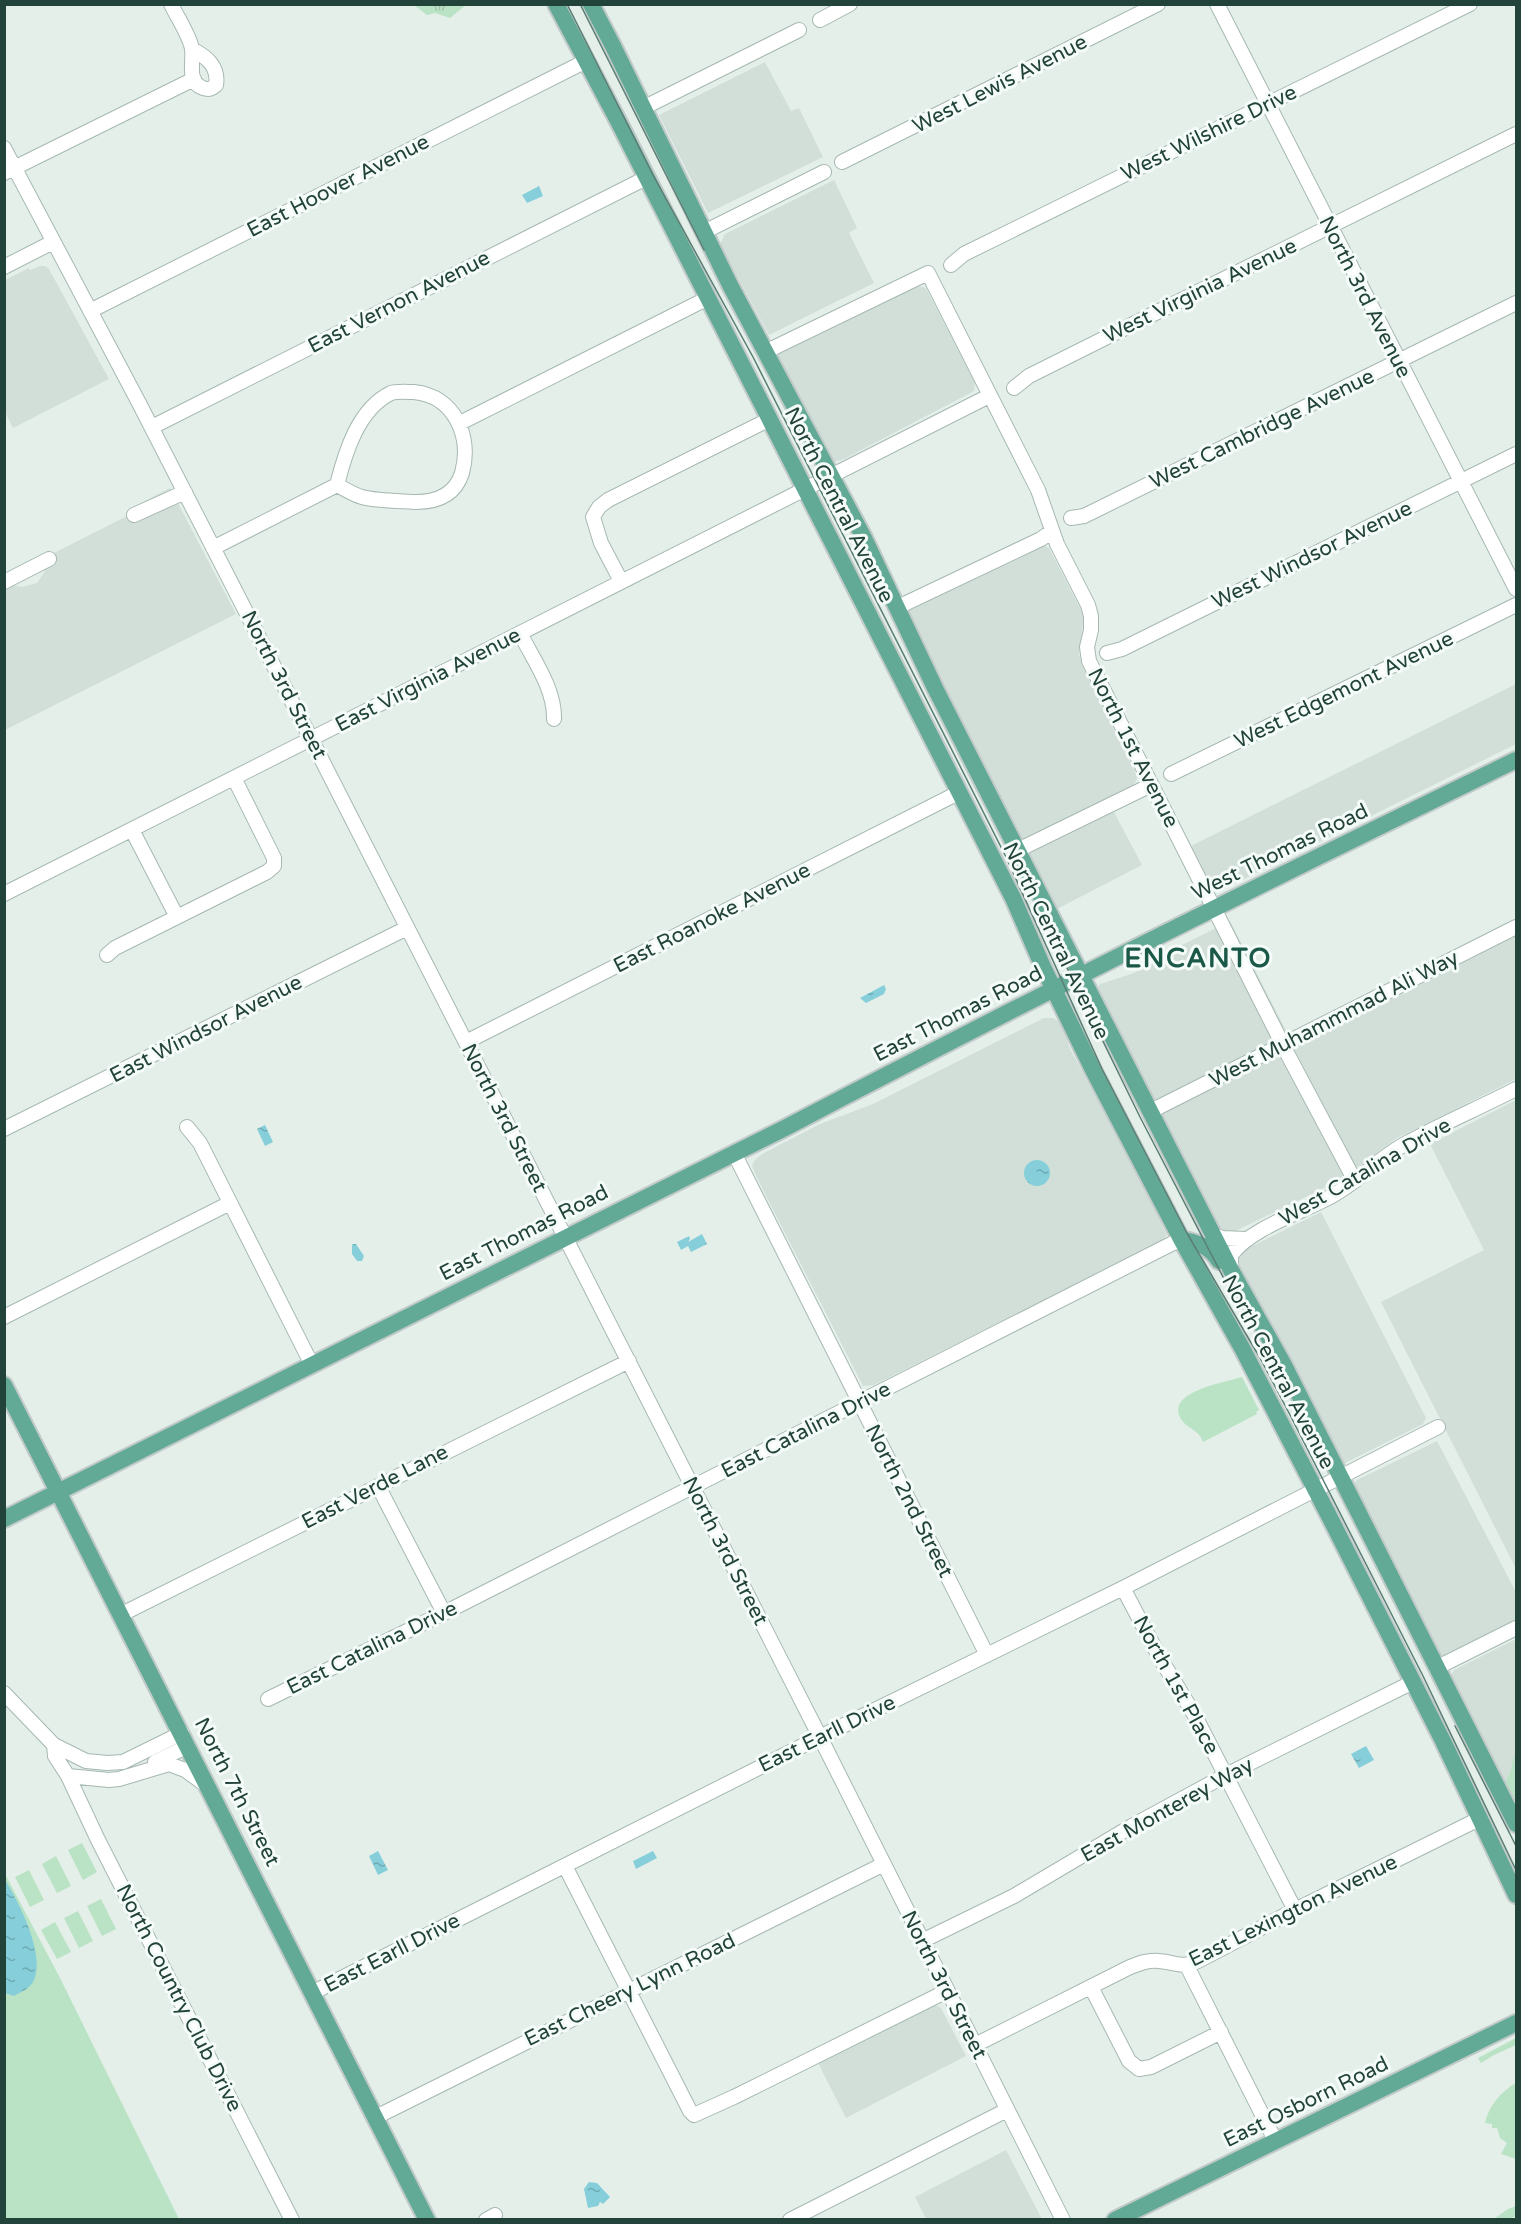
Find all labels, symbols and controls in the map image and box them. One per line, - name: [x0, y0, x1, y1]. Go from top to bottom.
- street label: West Lewis Avenue: [909, 29, 1091, 139]
- street label: West Wilshire Drive: [1117, 80, 1301, 186]
- street label: East Hoover Avenue: [243, 129, 433, 243]
- street label: North 3rd Avenue: [1313, 212, 1417, 382]
- street label: West Virginia Avenue: [1099, 233, 1301, 349]
- street label: East Vernon Avenue: [304, 245, 494, 359]
- street label: West Cambridge Avenue: [1146, 364, 1379, 494]
- street label: North Central Avenue: [779, 403, 899, 607]
- street label: West Windsor Avenue: [1208, 496, 1416, 614]
- street label: North 3rd Street: [236, 607, 332, 763]
- street label: East Virginia Avenue: [331, 622, 525, 738]
- street label: West Edgemont Avenue: [1230, 626, 1458, 754]
- street label: North 1st Avenue: [1082, 664, 1184, 832]
- street label: West Thomas Road: [1188, 798, 1372, 906]
- street label: North Central Avenue: [997, 838, 1115, 1044]
- street label: East Roanoke Avenue: [609, 857, 815, 978]
- district label: ENCANTO: [1124, 942, 1272, 975]
- street label: West Muhammmad Ali Way: [1205, 945, 1463, 1093]
- street label: East Thomas Road: [869, 961, 1047, 1067]
- street label: East Windsor Avenue: [106, 970, 306, 1088]
- street label: North 3rd Street: [456, 1040, 552, 1196]
- street label: West Catalina Drive: [1275, 1113, 1455, 1231]
- street label: East Thomas Road: [435, 1180, 613, 1286]
- street label: North Central Avenue: [1216, 1271, 1340, 1473]
- street label: East Catalina Drive: [717, 1376, 895, 1484]
- street label: North 2nd Street: [860, 1420, 958, 1582]
- street label: East Verde Lane: [298, 1439, 452, 1535]
- street label: North 3rd Street: [677, 1473, 773, 1629]
- street label: East Catalina Drive: [283, 1596, 461, 1700]
- street label: North 1st Place: [1128, 1611, 1224, 1759]
- street label: East Earll Drive: [754, 1690, 900, 1778]
- street label: North 7th Street: [189, 1714, 285, 1870]
- street label: East Monterey Way: [1076, 1752, 1258, 1868]
- street label: East Lexington Avenue: [1185, 1850, 1402, 1972]
- street label: North Country Club Drive: [111, 1880, 247, 2116]
- street label: North 3rd Street: [896, 1907, 992, 2063]
- street label: East Earll Drive: [320, 1908, 464, 1998]
- street label: East Cheery Lynn Road: [520, 1928, 740, 2052]
- street label: East Osborn Road: [1219, 2051, 1393, 2153]

